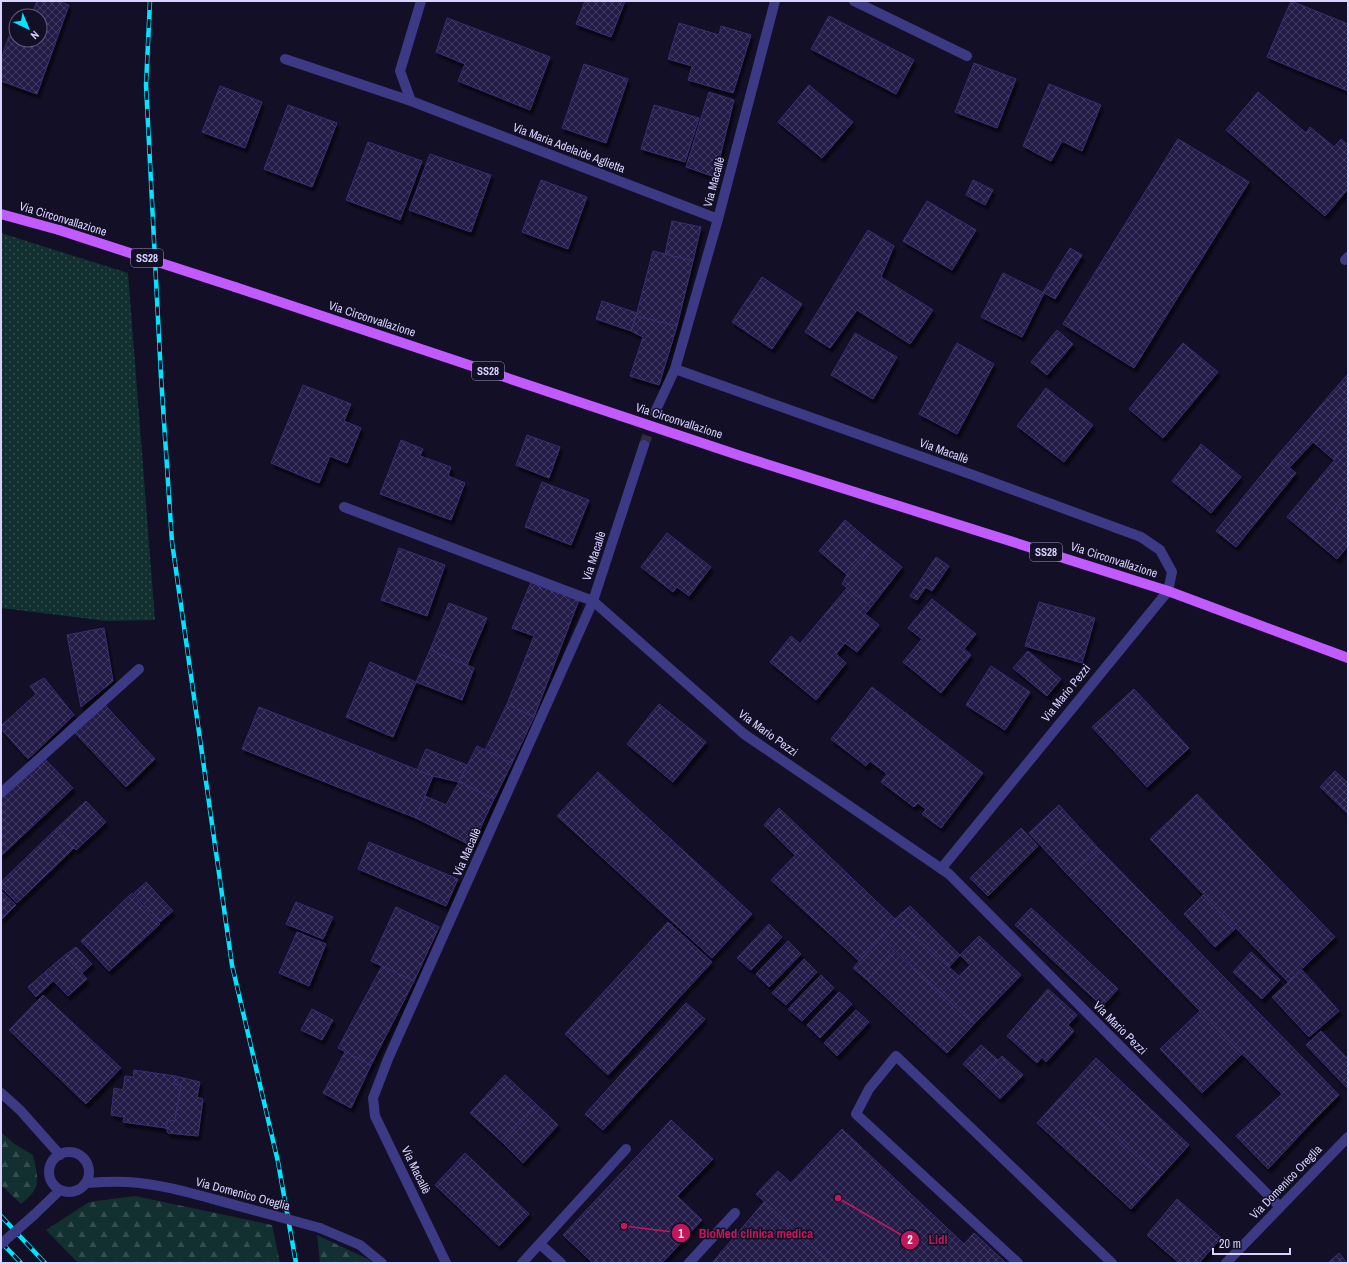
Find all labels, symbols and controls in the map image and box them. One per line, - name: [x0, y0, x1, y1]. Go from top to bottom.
- north arrow: [8, 8, 48, 48]
- text: N: [28, 28, 42, 42]
- street label: Via Maria Adelaide Aglietta: [511, 119, 628, 177]
- street label: Via Macallè: [700, 155, 728, 209]
- street label: Via Circonvallazione: [17, 198, 109, 240]
- road number: SS28: [131, 249, 163, 267]
- street label: Via Circonvallazione: [326, 297, 418, 341]
- road number: SS28: [472, 362, 504, 380]
- street label: Via Circonvallazione: [633, 399, 725, 443]
- street label: Via Macallè: [917, 435, 971, 467]
- street label: Via Macallè: [578, 529, 610, 583]
- street label: Via Circonvallazione: [1068, 538, 1160, 582]
- road number: SS28: [1030, 543, 1062, 561]
- street label: Via Mario Pezzi: [1038, 661, 1094, 725]
- street label: Via Mario Pezzi: [735, 706, 801, 760]
- street label: Via Macallè: [449, 825, 485, 879]
- street label: Via Mario Pezzi: [1090, 998, 1150, 1058]
- street label: Via Domenico Oreglia: [1246, 1141, 1326, 1223]
- street label: Via Macallè: [398, 1143, 434, 1197]
- street label: Via Domenico Oreglia: [194, 1174, 293, 1214]
- callout: BioMed clinica medica: [671, 1221, 821, 1246]
- text: BioMed clinica medica: [699, 1225, 813, 1242]
- text: 1: [678, 1226, 684, 1242]
- callout: Lidl: [900, 1227, 955, 1252]
- scale bar: [1213, 1230, 1290, 1256]
- text: Lidl: [929, 1231, 948, 1248]
- text: 2: [907, 1232, 913, 1248]
- text: 20 m: [1219, 1236, 1241, 1252]

